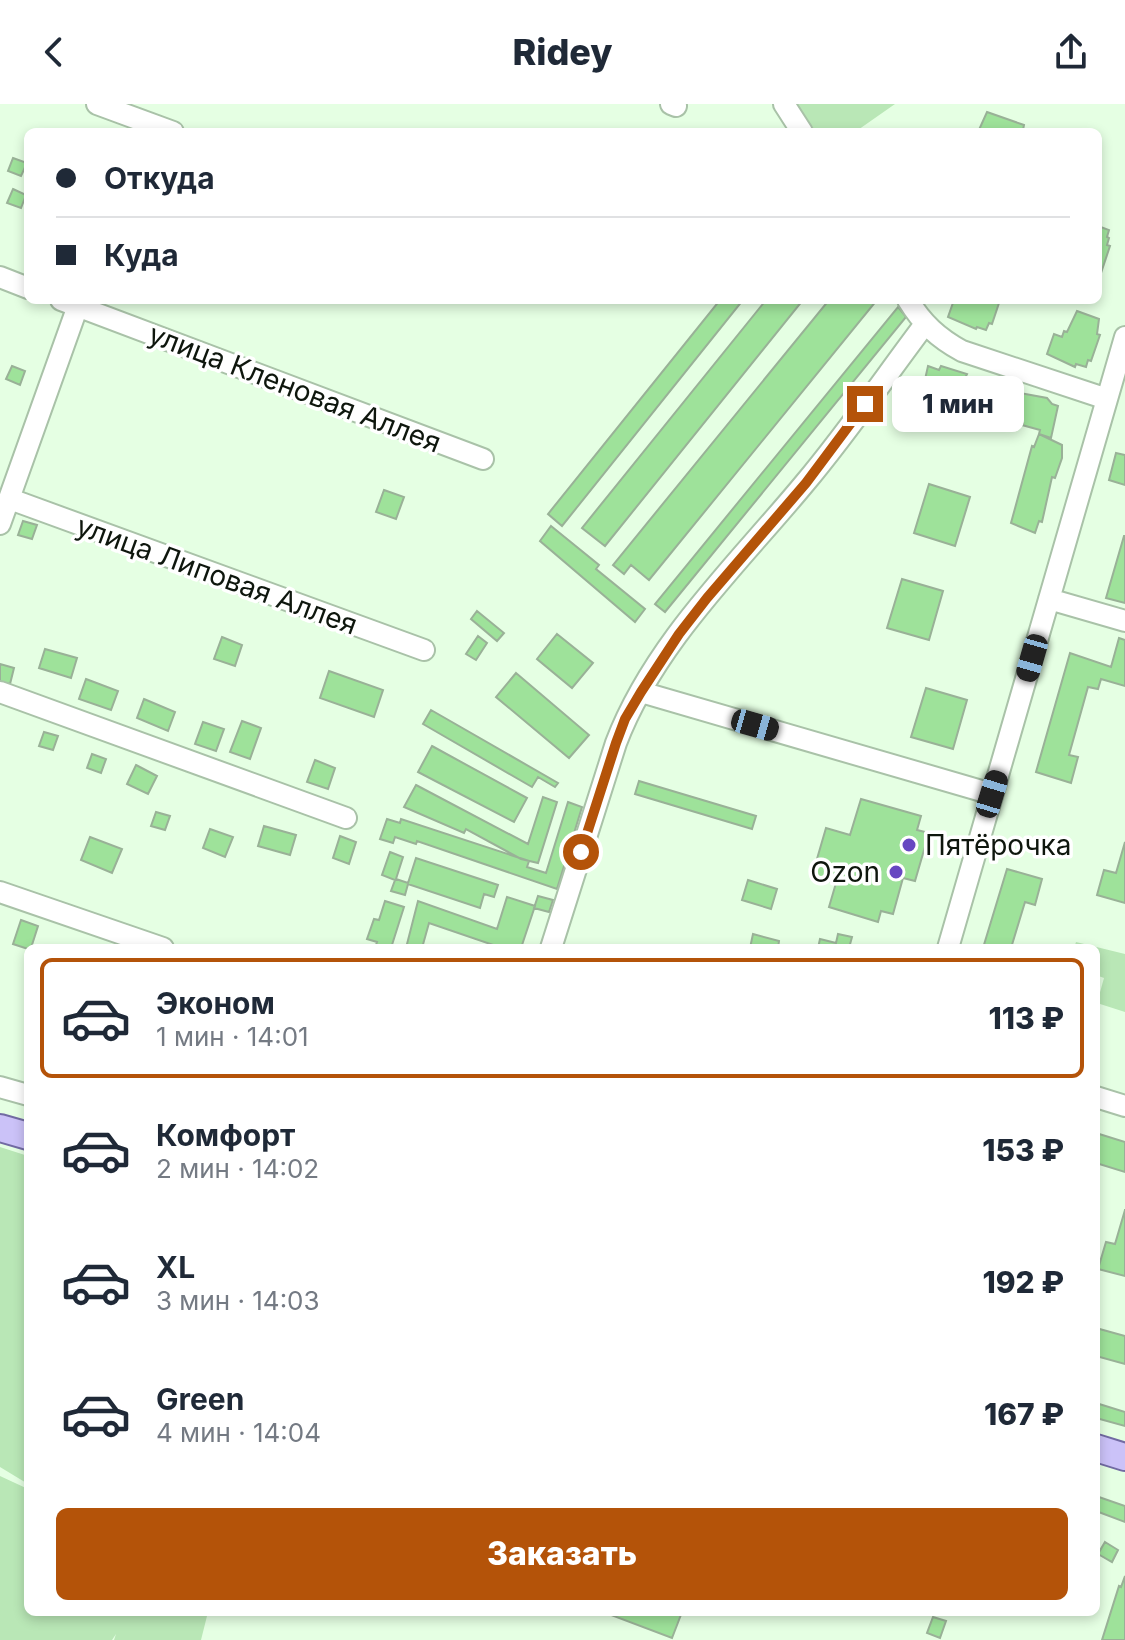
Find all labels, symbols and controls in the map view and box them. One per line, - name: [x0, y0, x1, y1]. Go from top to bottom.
- icon: back: [32, 30, 76, 74]
- text: Ridey: [512, 30, 613, 74]
- icon: share: [1049, 30, 1093, 74]
- text: Откуда: [104, 160, 215, 196]
- text: Куда: [104, 237, 179, 273]
- street label: улица Кленовая Аллея: [144, 317, 446, 459]
- callout: 1 мин: [893, 376, 1025, 432]
- route end: [847, 386, 883, 422]
- text: 1 мин: [922, 388, 994, 419]
- street label: улица Липовая Аллея: [72, 508, 362, 642]
- car: [1014, 632, 1050, 684]
- car: [729, 707, 781, 743]
- car: [974, 768, 1010, 820]
- place label: Пятёрочка: [925, 828, 1072, 862]
- route start: [563, 834, 599, 870]
- marker: Пятёрочка: [900, 836, 918, 854]
- place label: Ozon: [810, 855, 880, 889]
- marker: Ozon: [887, 863, 905, 881]
- icon: car: [60, 982, 132, 1054]
- text: Эконом: [156, 985, 275, 1021]
- text: 113 ₽: [989, 1000, 1064, 1036]
- text: 1 мин · 14:01: [156, 1021, 309, 1052]
- icon: car: [60, 1114, 132, 1186]
- text: Комфорт: [156, 1117, 295, 1153]
- text: 153 ₽: [982, 1132, 1064, 1168]
- text: 2 мин · 14:02: [156, 1153, 319, 1184]
- icon: car: [60, 1246, 132, 1318]
- text: XL: [156, 1249, 195, 1285]
- text: 192 ₽: [982, 1264, 1064, 1300]
- text: 3 мин · 14:03: [156, 1285, 320, 1316]
- icon: car: [60, 1378, 132, 1450]
- text: Green: [156, 1381, 244, 1417]
- text: 167 ₽: [984, 1396, 1064, 1432]
- text: 4 мин · 14:04: [156, 1417, 321, 1448]
- button: Заказать: [56, 1508, 1068, 1600]

